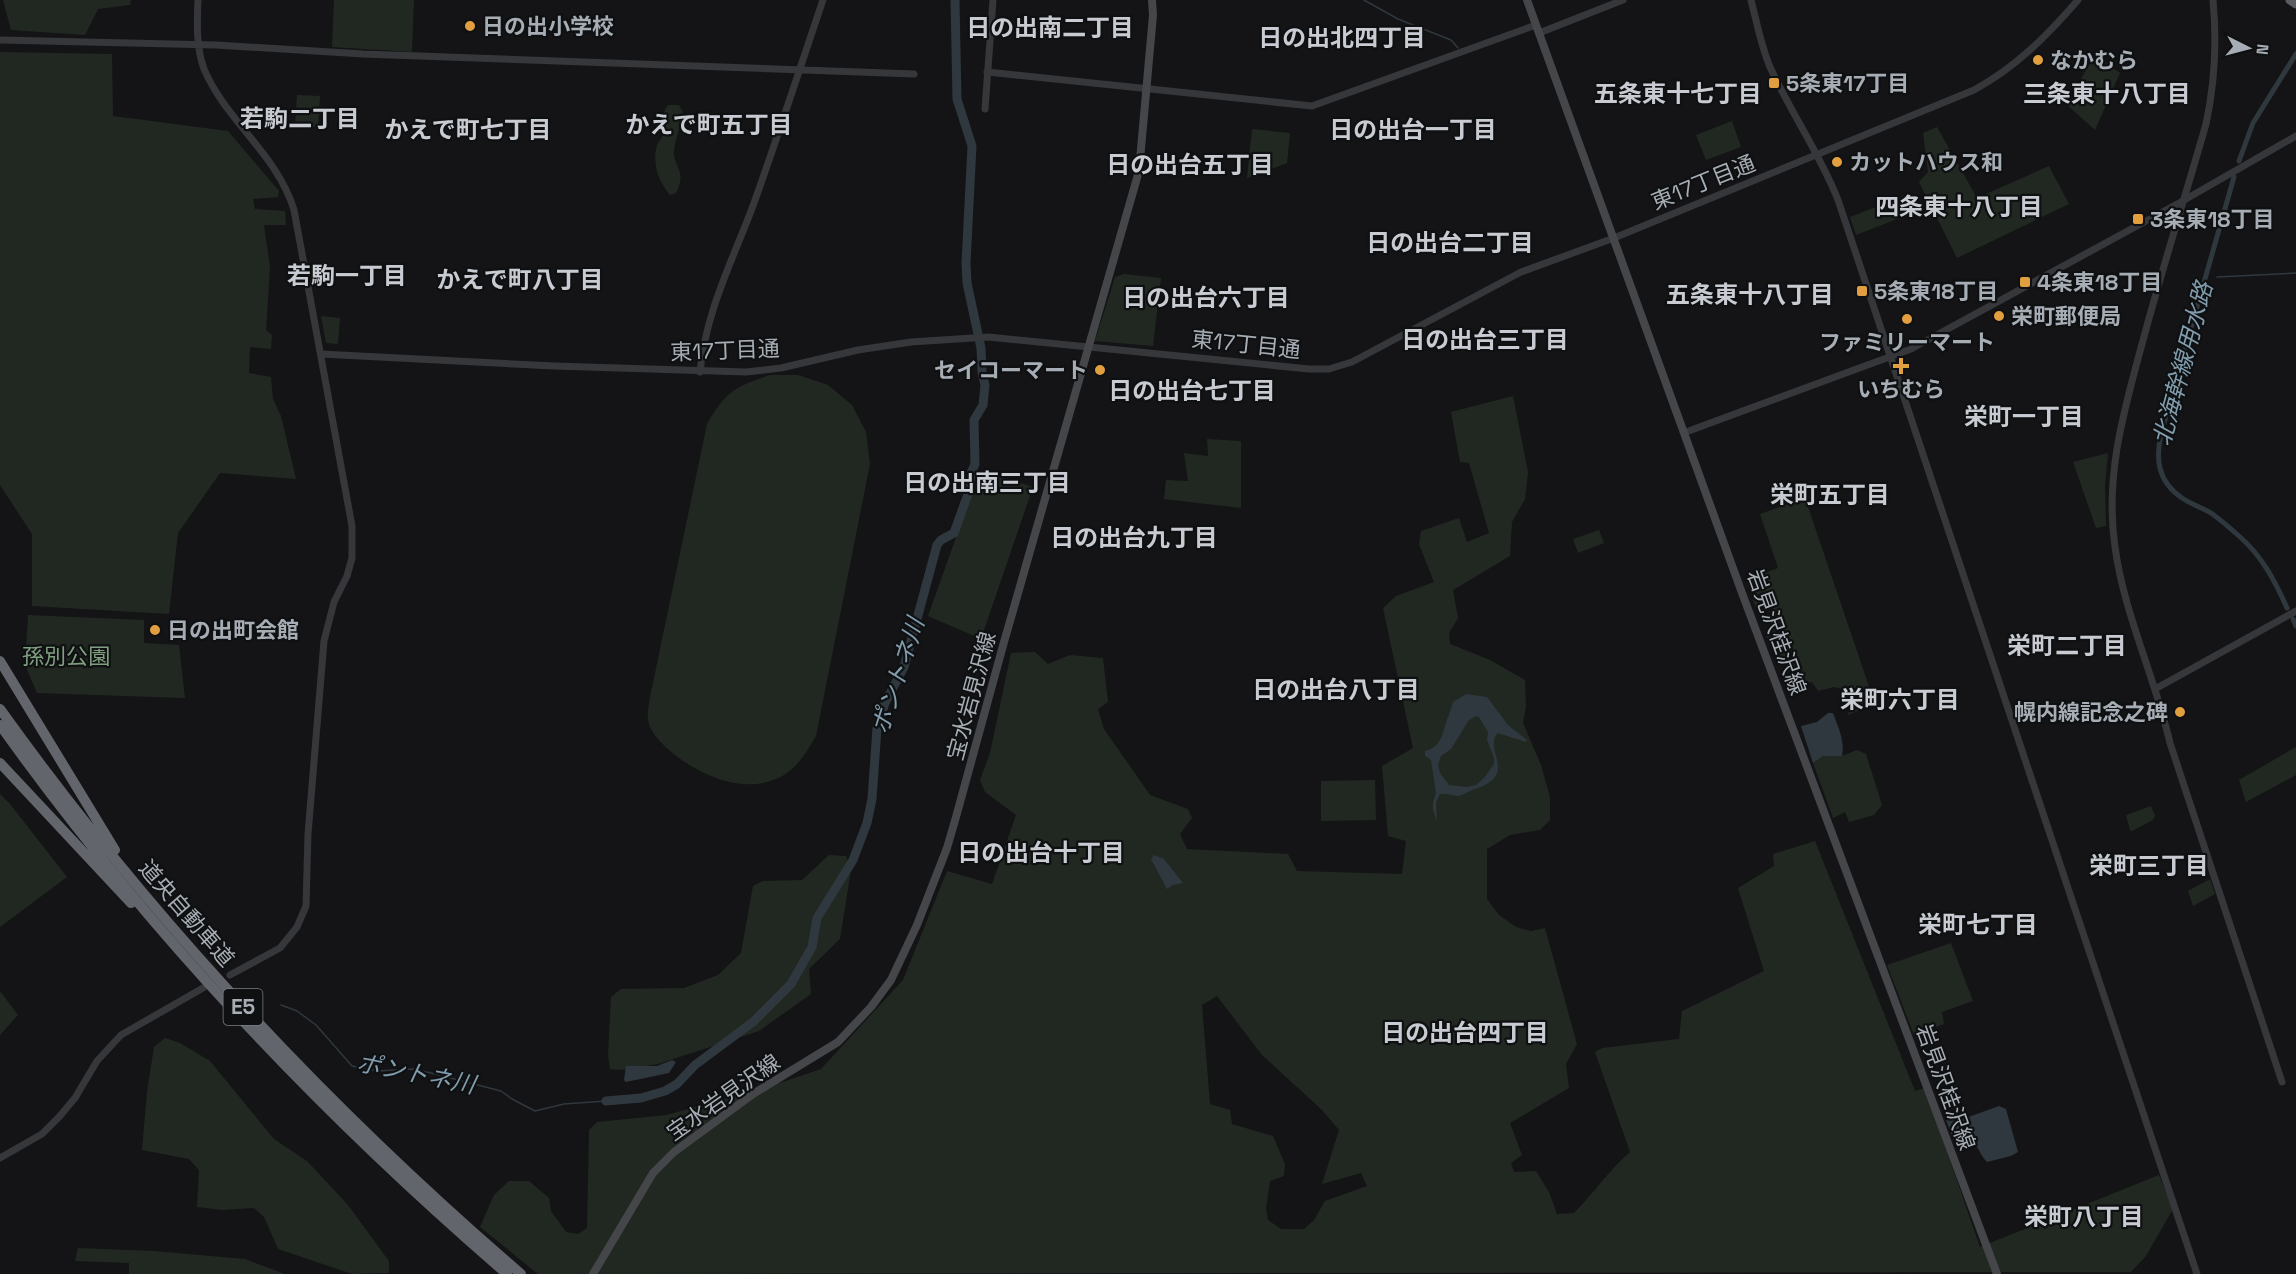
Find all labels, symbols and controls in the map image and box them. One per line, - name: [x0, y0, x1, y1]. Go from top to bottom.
- place label: 日の出小学校: [482, 12, 614, 40]
- district label: 日の出南二丁目: [966, 12, 1134, 43]
- north arrow: [2218, 18, 2278, 78]
- marker: 日の出小学校: [463, 19, 477, 33]
- district label: 日の出北四丁目: [1258, 22, 1426, 53]
- text: N: [2251, 43, 2273, 56]
- place label: なかむら: [2050, 46, 2138, 74]
- marker: なかむら: [2031, 53, 2045, 67]
- place label: 5条東17丁目: [1786, 69, 1909, 97]
- marker: 5条東17丁目: [1767, 76, 1781, 90]
- district label: 五条東十七丁目: [1594, 78, 1762, 109]
- district label: 三条東十八丁目: [2023, 78, 2191, 109]
- district label: 若駒二丁目: [240, 103, 360, 134]
- district label: かえで町五丁目: [625, 109, 793, 140]
- district label: かえで町七丁目: [384, 114, 552, 145]
- district label: 日の出台一丁目: [1329, 114, 1497, 145]
- street label: 東17丁目通: [1647, 148, 1759, 216]
- place label: カットハウス和: [1849, 148, 2003, 176]
- district label: 日の出台五丁目: [1106, 149, 1274, 180]
- marker: カットハウス和: [1830, 155, 1844, 169]
- district label: 四条東十八丁目: [1875, 191, 2043, 222]
- place label: 3条東18丁目: [2150, 205, 2275, 233]
- marker: 3条東18丁目: [2131, 212, 2145, 226]
- district label: 日の出台二丁目: [1366, 227, 1534, 258]
- district label: 若駒一丁目: [287, 260, 407, 291]
- district label: かえで町八丁目: [436, 264, 604, 295]
- place label: 4条東18丁目: [2037, 268, 2162, 296]
- marker: 4条東18丁目: [2018, 275, 2032, 289]
- place label: 5条東18丁目: [1874, 277, 1998, 305]
- water label: 北海幹線用水路: [2146, 277, 2220, 449]
- district label: 五条東十八丁目: [1666, 279, 1834, 310]
- district label: 日の出台六丁目: [1122, 282, 1290, 313]
- marker: 5条東18丁目: [1855, 284, 1869, 298]
- place label: 栄町郵便局: [2011, 302, 2121, 330]
- marker: 栄町郵便局: [1992, 309, 2006, 323]
- marker: ファミリーマート: [1900, 312, 1914, 326]
- street label: 東17丁目通: [1190, 324, 1302, 364]
- district label: 日の出台三丁目: [1401, 324, 1569, 355]
- place label: ファミリーマート: [1819, 328, 1995, 356]
- street label: 東17丁目通: [670, 334, 780, 366]
- place label: セイコーマート: [934, 356, 1088, 384]
- marker: いちむら: [1894, 359, 1908, 373]
- marker: セイコーマート: [1093, 363, 1107, 377]
- district label: 日の出台七丁目: [1108, 375, 1276, 406]
- place label: いちむら: [1857, 375, 1945, 403]
- district label: 栄町一丁目: [1964, 401, 2084, 432]
- district label: 日の出南三丁目: [903, 467, 1071, 498]
- district label: 栄町五丁目: [1770, 479, 1890, 510]
- district label: 日の出台九丁目: [1050, 522, 1218, 553]
- street label: 岩見沢桂沢線: [1741, 565, 1813, 699]
- water label: ポントネ川: [864, 611, 932, 738]
- place label: 日の出町会館: [167, 616, 299, 644]
- marker: 日の出町会館: [148, 623, 162, 637]
- street label: 宝水岩見沢線: [940, 629, 1002, 763]
- district label: 栄町二丁目: [2007, 630, 2127, 661]
- park label: 孫別公園: [22, 642, 110, 670]
- district label: 日の出台八丁目: [1252, 674, 1420, 705]
- district label: 栄町六丁目: [1840, 684, 1960, 715]
- place label: 幌内線記念之碑: [2014, 698, 2168, 726]
- marker: 幌内線記念之碑: [2173, 705, 2187, 719]
- district label: 日の出台十丁目: [957, 837, 1125, 868]
- district label: 栄町三丁目: [2089, 850, 2209, 881]
- street label: 道央自動車道: [133, 854, 241, 972]
- district label: 栄町七丁目: [1918, 909, 2038, 940]
- road number: E5: [224, 989, 262, 1025]
- district label: 日の出台四丁目: [1381, 1017, 1549, 1048]
- street label: 岩見沢桂沢線: [1910, 1020, 1982, 1154]
- water label: ポントネ川: [354, 1047, 481, 1101]
- street label: 宝水岩見沢線: [661, 1048, 785, 1146]
- district label: 栄町八丁目: [2024, 1201, 2144, 1232]

